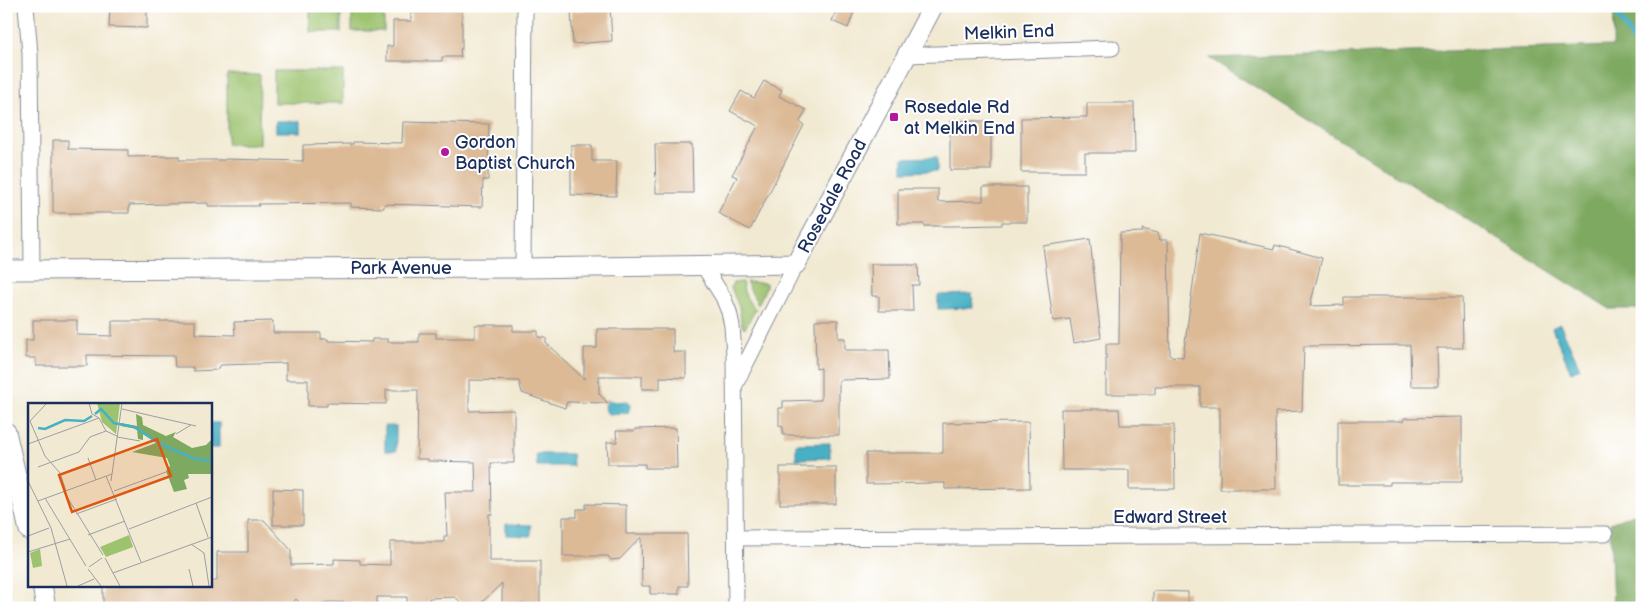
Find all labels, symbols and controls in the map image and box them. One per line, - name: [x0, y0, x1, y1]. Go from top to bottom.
- street label: Melkin End: [963, 20, 1055, 45]
- place label: Rosedale Rd at Melkin End: [904, 97, 1015, 139]
- marker: Rosedale Rd at Melkin End: [888, 111, 900, 123]
- place label: Gordon Baptist Church: [455, 132, 575, 174]
- street label: Rosedale Road: [794, 136, 871, 257]
- marker: Gordon Baptist Church: [439, 146, 451, 158]
- street label: Park Avenue: [350, 258, 452, 279]
- inset map: [28, 403, 211, 586]
- street label: Edward Street: [1113, 507, 1227, 528]

